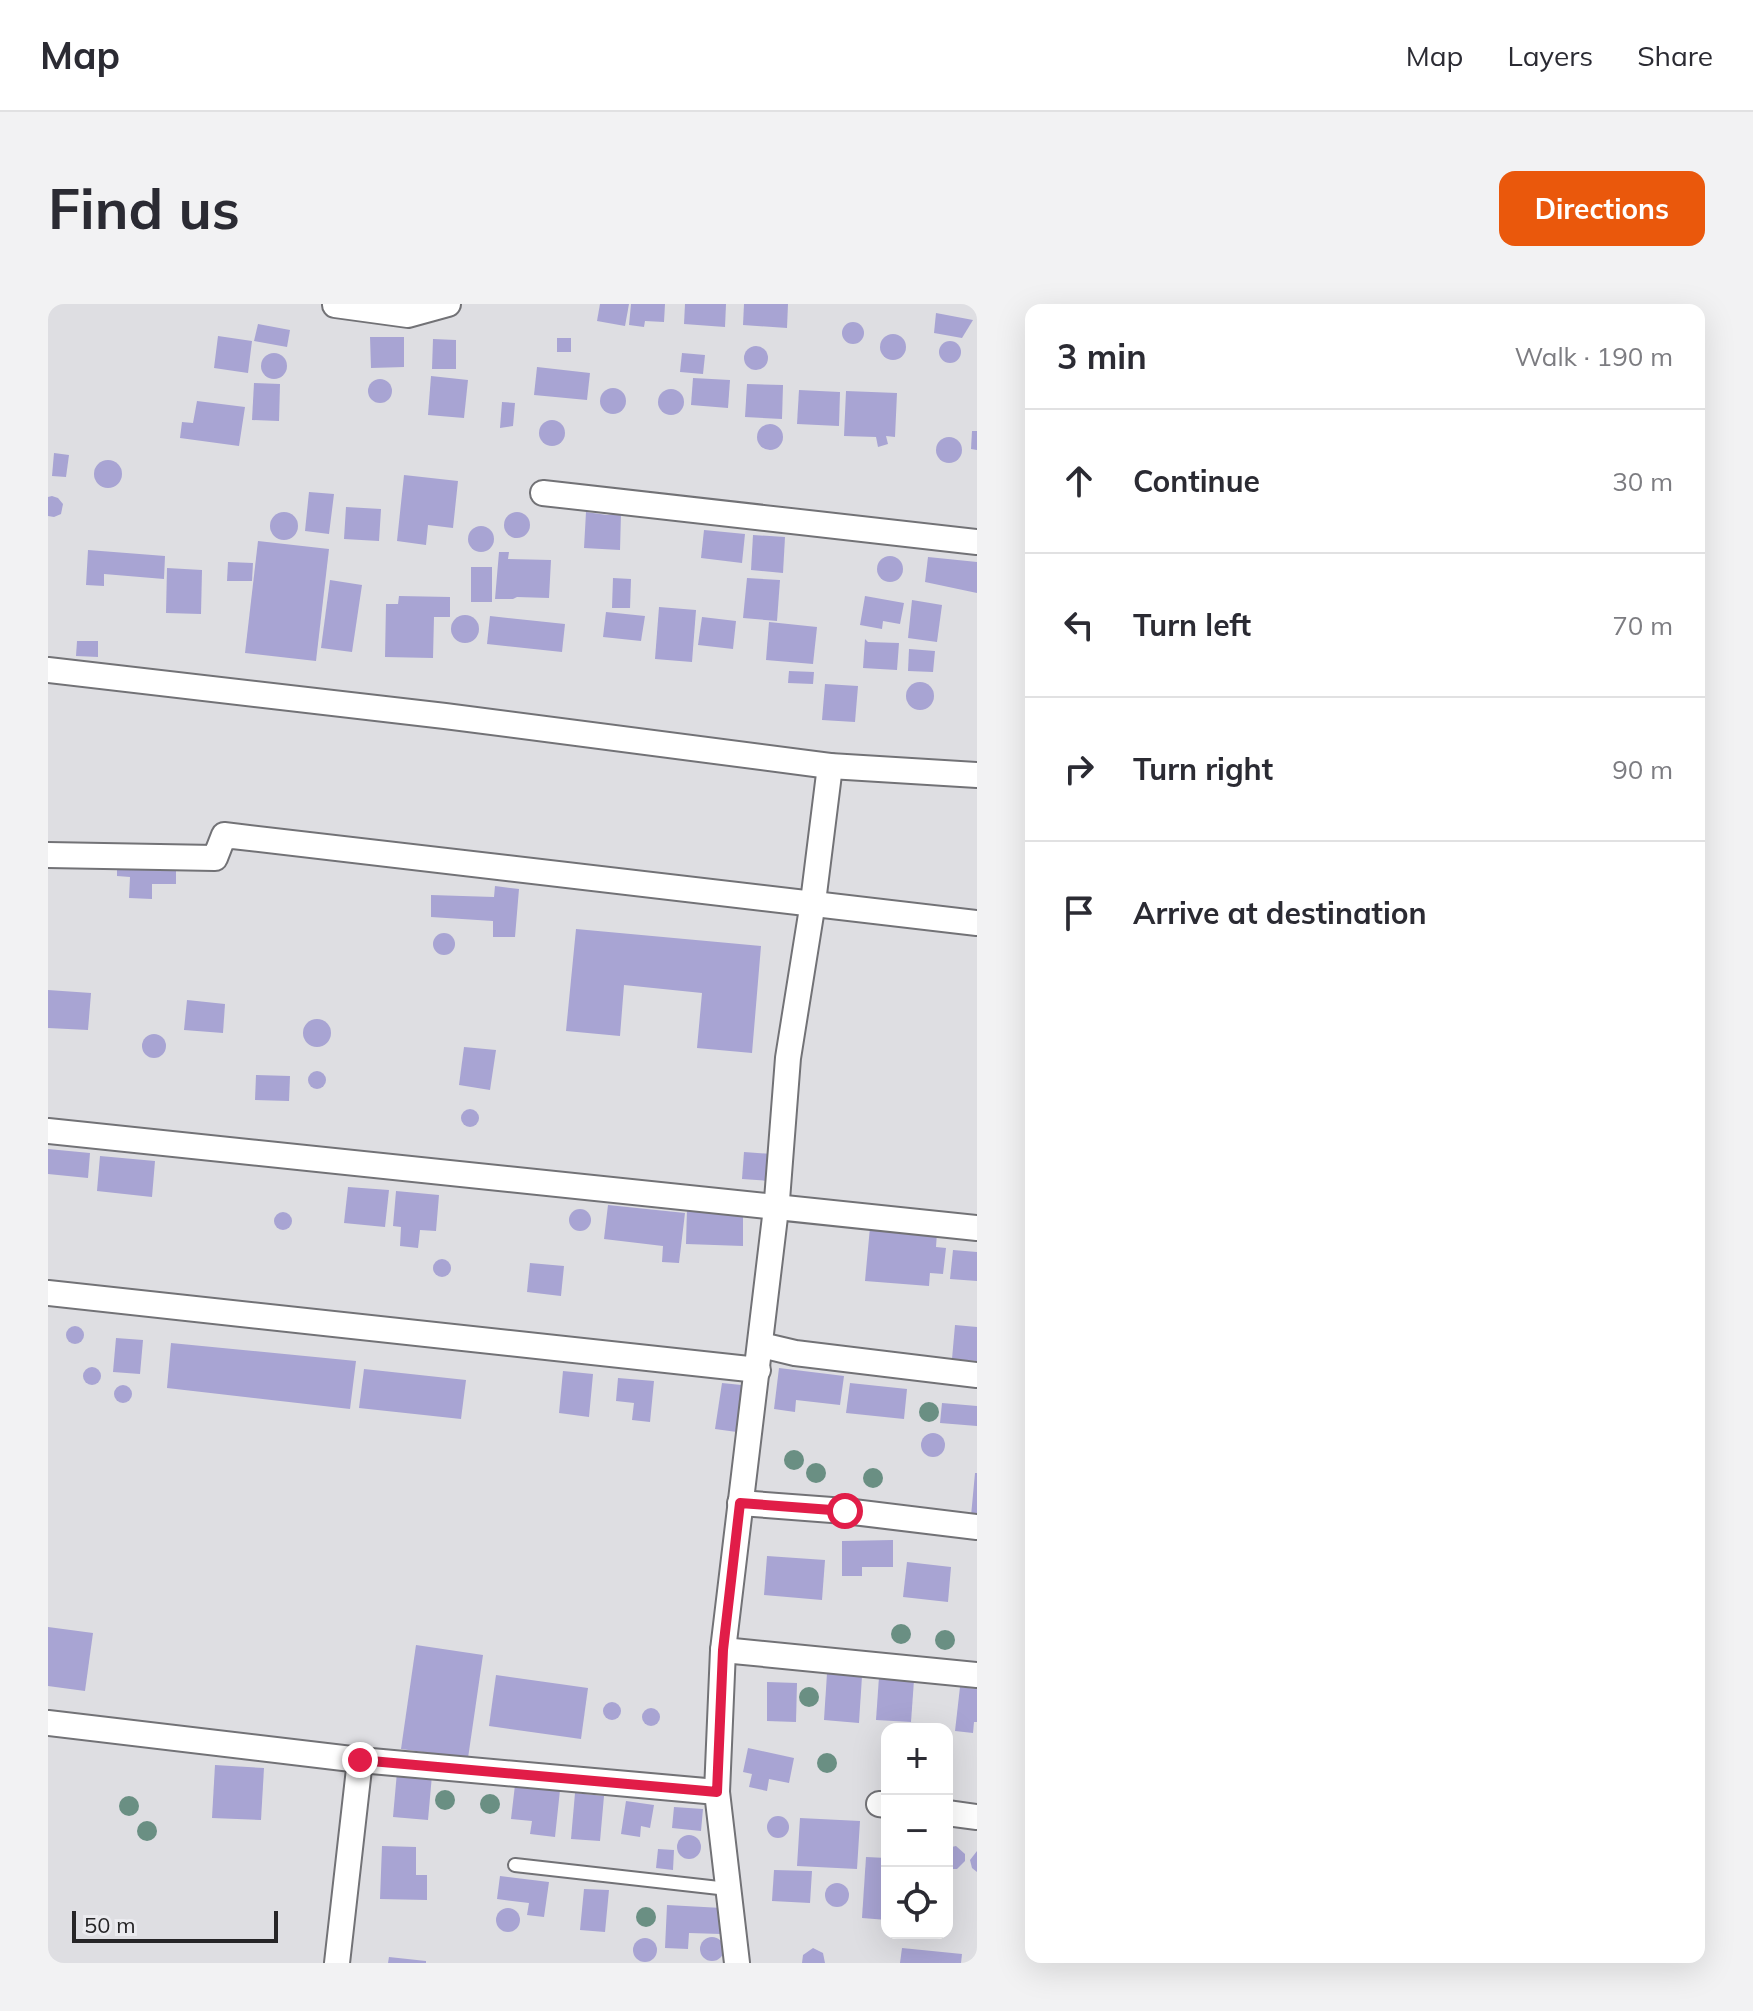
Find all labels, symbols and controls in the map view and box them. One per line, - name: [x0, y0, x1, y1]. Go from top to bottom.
- text: Map: [40, 31, 120, 79]
- text: Map: [1406, 38, 1463, 73]
- text: Layers: [1507, 38, 1593, 73]
- text: Share: [1637, 38, 1713, 73]
- button: Directions: [1499, 171, 1705, 246]
- text: Find us: [48, 173, 240, 243]
- text: 3 min: [1057, 335, 1147, 378]
- text: Walk · 190 m: [1514, 340, 1673, 373]
- icon: ahead: [1057, 459, 1101, 503]
- text: Continue: [1133, 462, 1260, 500]
- text: 30 m: [1612, 465, 1673, 498]
- icon: left: [1057, 603, 1101, 647]
- text: Turn left: [1133, 606, 1251, 644]
- text: 70 m: [1612, 609, 1673, 642]
- icon: right: [1057, 747, 1101, 791]
- text: Turn right: [1133, 750, 1273, 788]
- text: 90 m: [1612, 753, 1673, 786]
- icon: arrive: [1057, 891, 1101, 935]
- text: Arrive at destination: [1133, 894, 1427, 932]
- route start: [827, 1493, 863, 1529]
- map controls: [881, 1723, 953, 1939]
- button: +: [881, 1723, 953, 1795]
- route end: [342, 1742, 378, 1778]
- button: −: [881, 1795, 953, 1867]
- button: locate: [881, 1867, 953, 1939]
- scale bar: [72, 1907, 278, 1943]
- text: 50 m: [84, 1911, 135, 1939]

